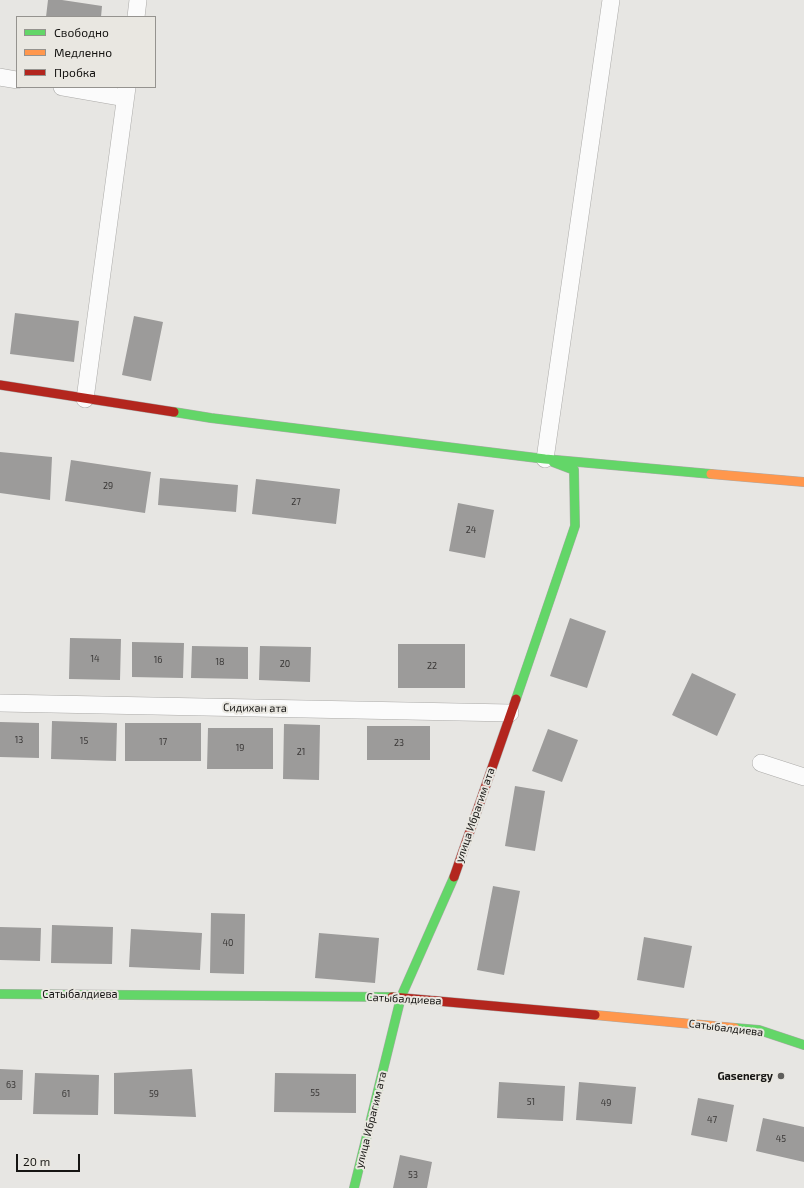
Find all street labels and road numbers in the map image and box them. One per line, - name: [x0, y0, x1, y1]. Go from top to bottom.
- street label: Сидихан ата: [223, 701, 287, 715]
- street label: улица Ибрагим ата: [453, 766, 497, 864]
- street label: Сатыбалдиева: [42, 987, 118, 1001]
- street label: Сатыбалдиева: [366, 990, 442, 1008]
- street label: Сатыбалдиева: [688, 1017, 764, 1039]
- street label: улица Ибрагим ата: [353, 1070, 389, 1170]

